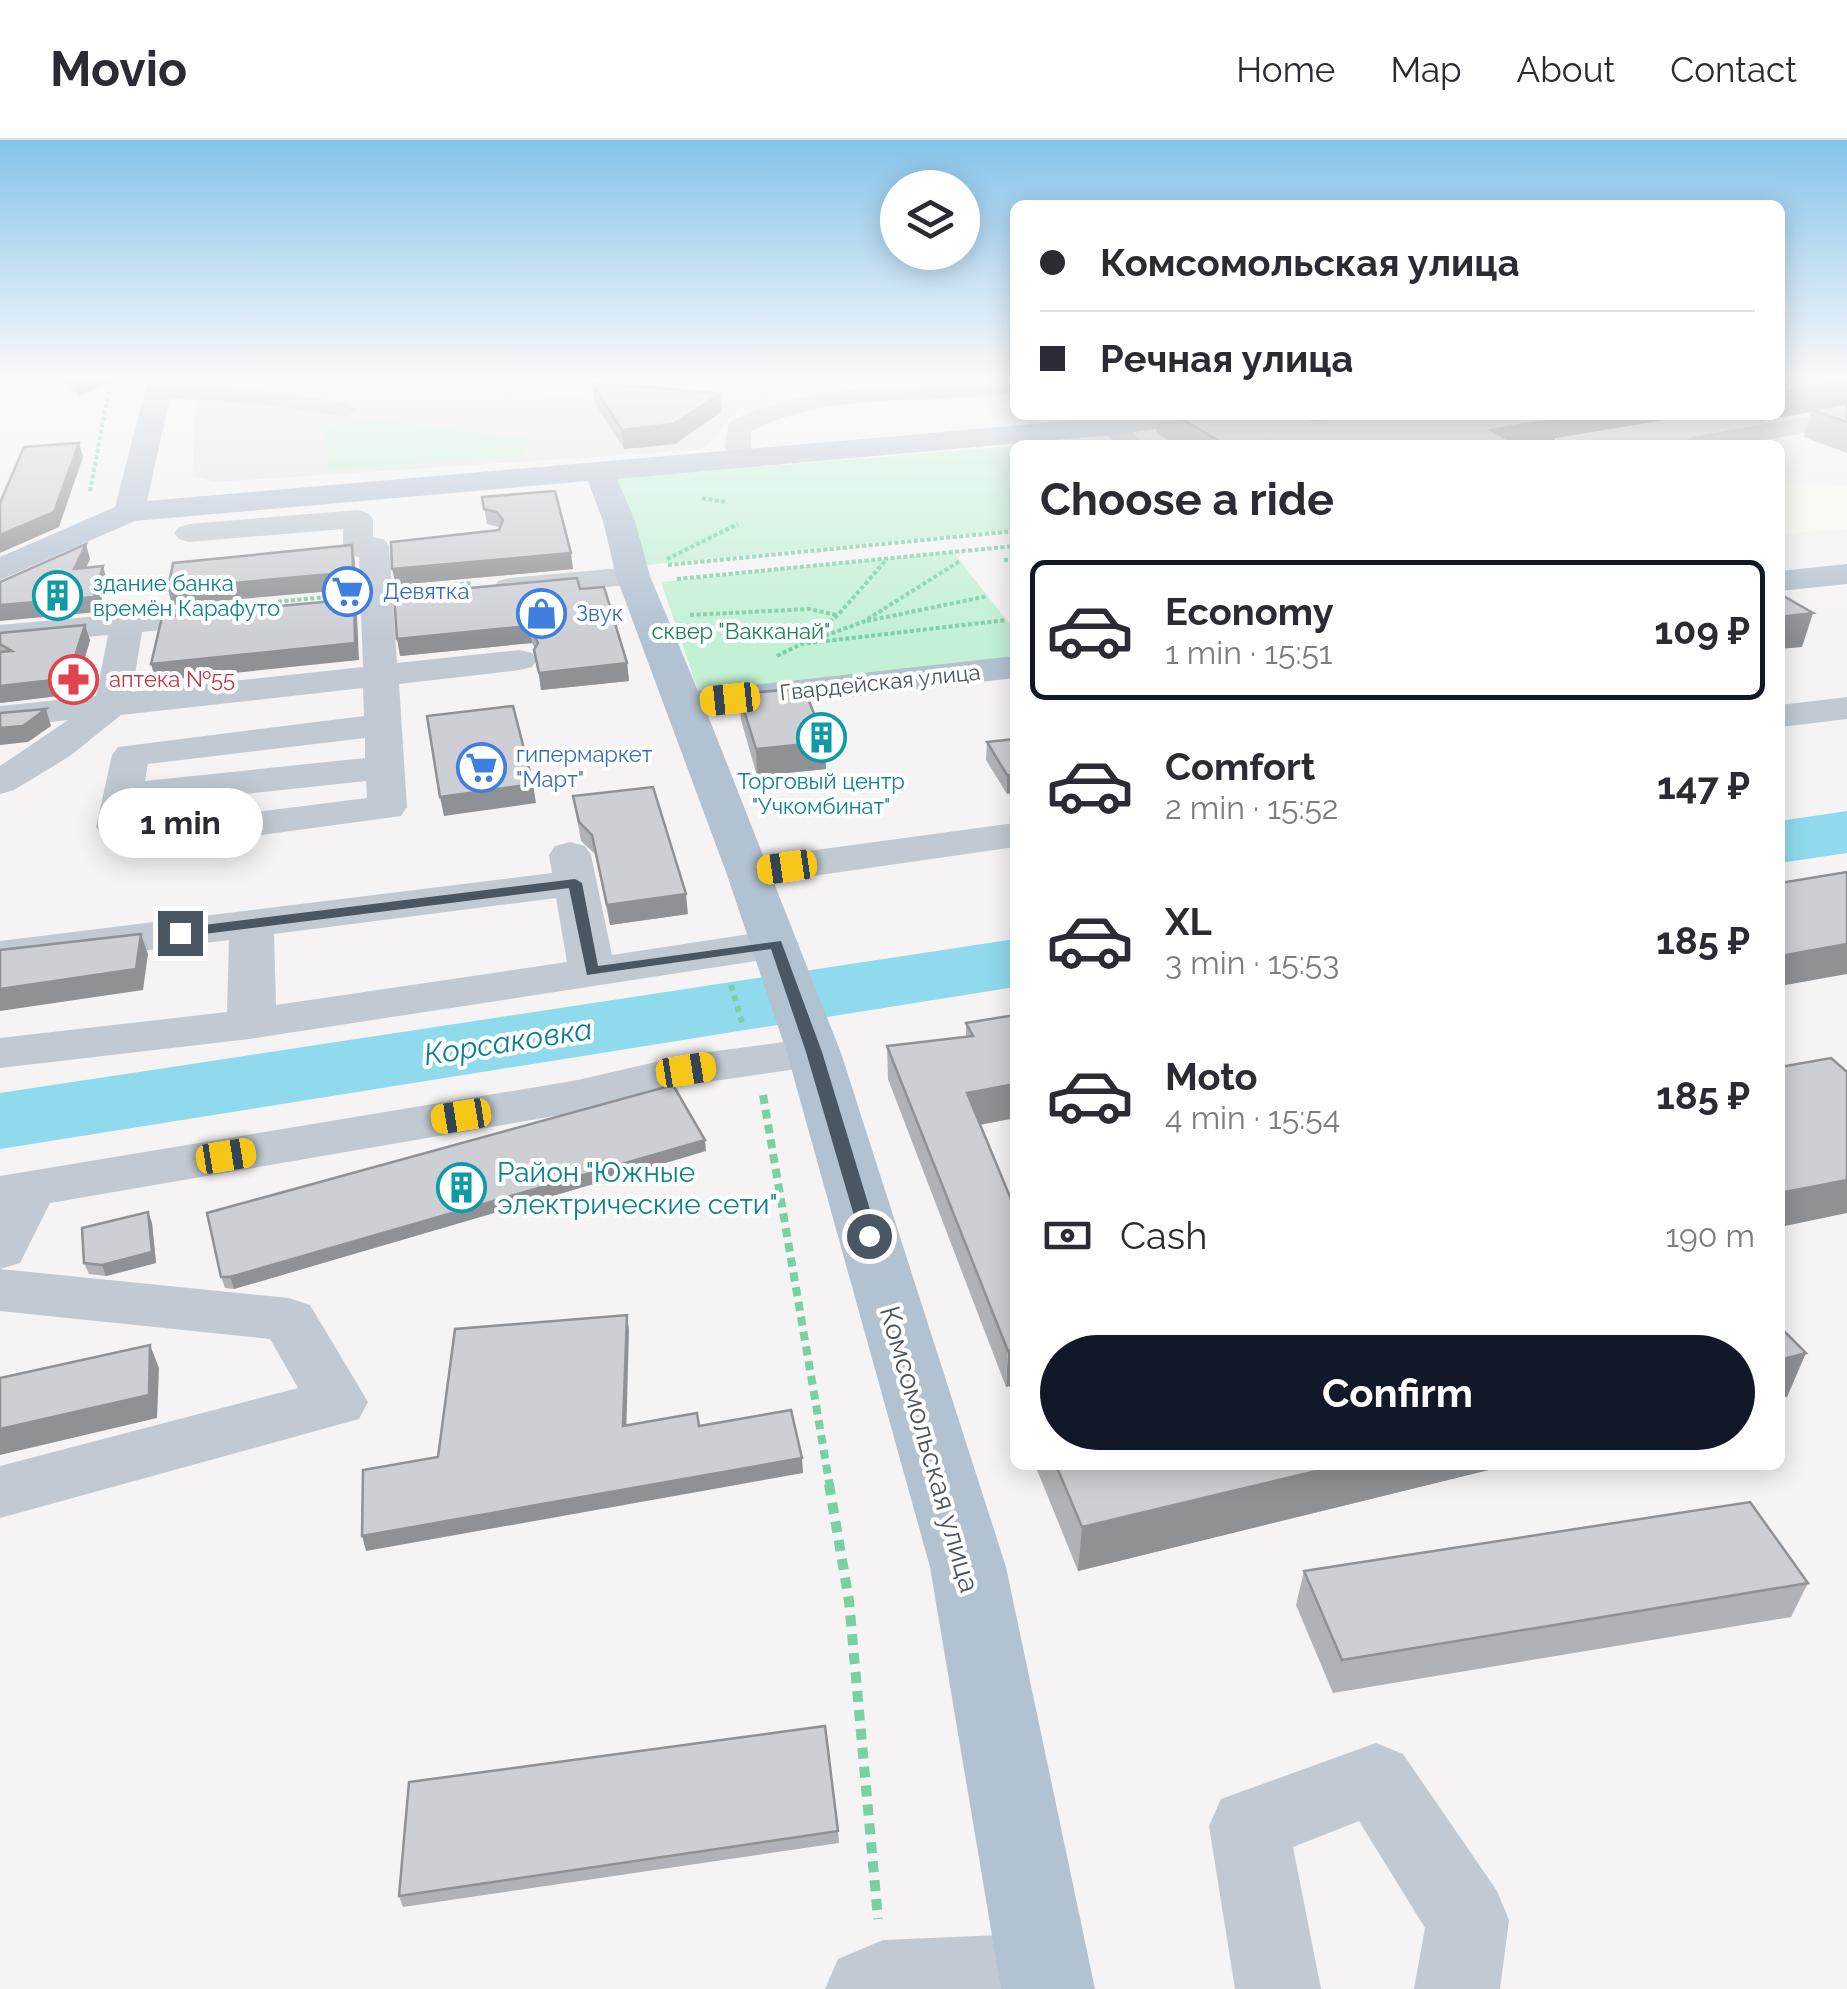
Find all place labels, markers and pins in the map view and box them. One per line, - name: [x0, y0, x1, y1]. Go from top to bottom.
- supermarket icon: Девятка: [322, 565, 374, 617]
- building icon: здание банка времён Карафуто: [32, 570, 84, 622]
- place label: здание банка времён Карафуто: [93, 570, 280, 621]
- place label: Девятка: [383, 578, 469, 604]
- shop icon: Звук: [515, 587, 567, 639]
- place label: Звук: [576, 600, 623, 626]
- pharmacy icon: аптека №55: [48, 653, 100, 705]
- place label: аптека №55: [109, 666, 235, 692]
- building icon: Торговый центр "Учкомбинат": [795, 711, 847, 763]
- supermarket icon: гипермаркет "Март": [455, 741, 507, 793]
- place label: гипермаркет "Март": [516, 741, 653, 792]
- place label: Торговый центр "Учкомбинат": [737, 768, 905, 819]
- place label: Район "Южные электрические сети": [497, 1156, 778, 1221]
- building icon: Район "Южные электрические сети": [436, 1162, 488, 1214]

